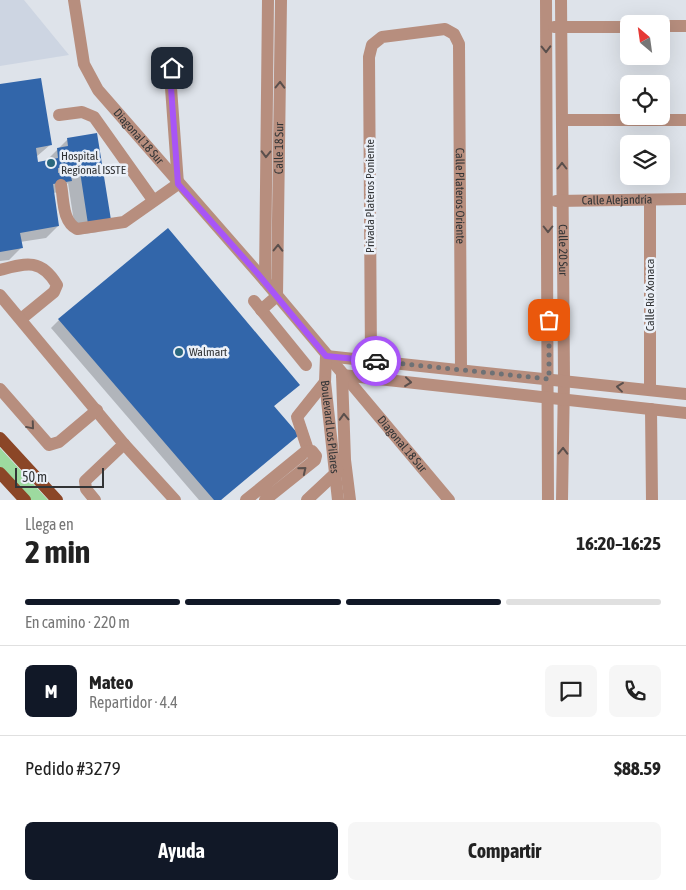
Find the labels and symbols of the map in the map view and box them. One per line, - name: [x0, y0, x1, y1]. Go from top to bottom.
- north arrow: [620, 15, 670, 65]
- one-way arrow: [541, 45, 551, 53]
- pin: [151, 47, 193, 89]
- one-way arrow: [275, 81, 285, 88]
- street label: Diagonal 18 Sur: [111, 106, 167, 167]
- street label: Calle 18 Sur: [272, 122, 286, 174]
- street label: Privada Plateros Poniente: [363, 139, 377, 253]
- street label: Calle Plateros Oriente: [453, 148, 467, 244]
- place label: Hospital Regional ISSTE: [61, 149, 126, 177]
- one-way arrow: [261, 150, 271, 158]
- marker: Hospital Regional ISSTE: [45, 157, 57, 169]
- one-way arrow: [557, 162, 567, 170]
- street label: Calle Alejandría: [582, 193, 652, 208]
- street label: Calle 20 Sur: [556, 224, 570, 276]
- one-way arrow: [543, 225, 553, 233]
- one-way arrow: [272, 243, 283, 251]
- street label: Calle Río Xonaca: [643, 259, 657, 331]
- pin: [528, 299, 570, 341]
- courier: [351, 336, 401, 386]
- place label: Walmart: [189, 345, 228, 359]
- marker: Walmart: [173, 346, 185, 358]
- one-way arrow: [404, 376, 412, 387]
- street label: Boulevard Los Pilares: [318, 379, 342, 474]
- one-way arrow: [616, 382, 624, 393]
- one-way arrow: [338, 412, 349, 420]
- street label: Diagonal 18 Sur: [374, 413, 430, 475]
- one-way arrow: [26, 420, 34, 429]
- one-way arrow: [558, 447, 568, 455]
- scale bar: [15, 465, 104, 488]
- one-way arrow: [298, 466, 307, 475]

